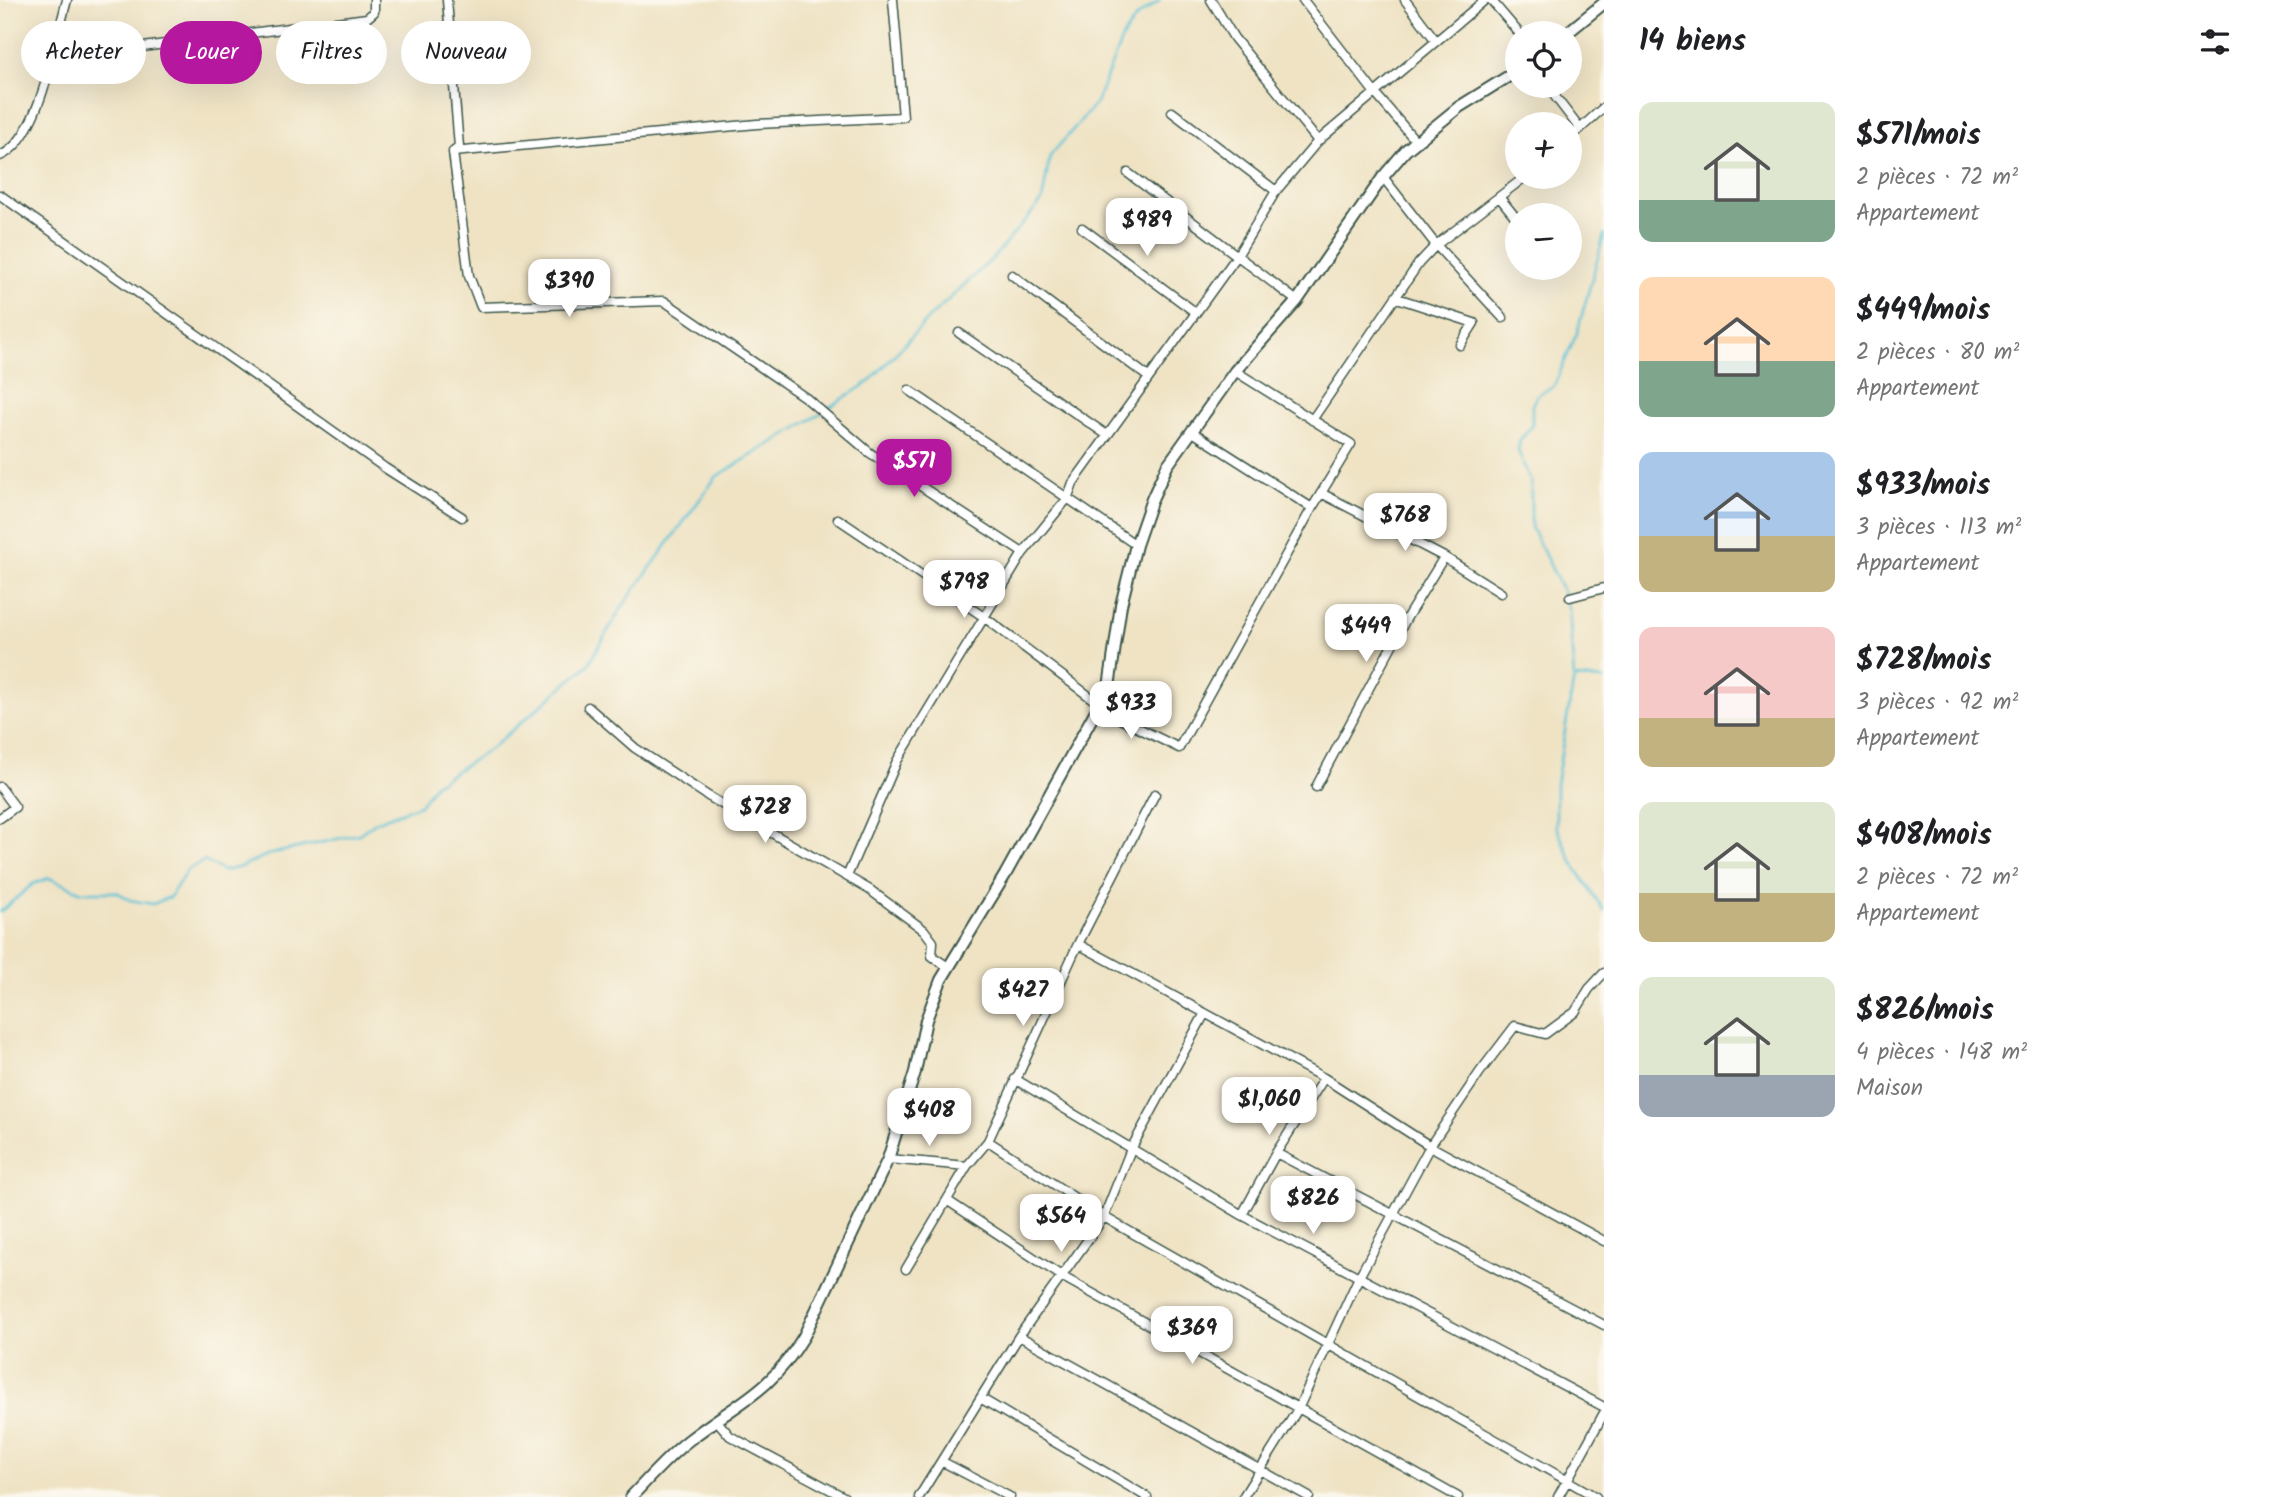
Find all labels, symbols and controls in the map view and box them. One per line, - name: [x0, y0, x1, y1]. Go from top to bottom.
- text: 14 biens: [1639, 18, 1746, 66]
- chip: Acheter: [21, 21, 146, 84]
- chip: Louer: [160, 21, 262, 84]
- chip: Filtres: [276, 21, 387, 84]
- chip: Nouveau: [401, 21, 531, 84]
- map controls: [1505, 21, 1582, 280]
- button: locate: [1505, 21, 1582, 98]
- icon: filters: [2196, 23, 2234, 61]
- button: +: [1505, 112, 1582, 189]
- text: $571/mois: [1856, 112, 1981, 160]
- icon: home: [1695, 130, 1779, 214]
- text: 2 pièces · 72 m²: [1856, 160, 2018, 196]
- text: Appartement: [1856, 196, 1979, 232]
- pin: $989: [1106, 198, 1188, 258]
- text: $989: [1122, 203, 1172, 239]
- button: −: [1505, 203, 1582, 280]
- pin: $390: [528, 260, 610, 319]
- text: $390: [544, 264, 594, 300]
- text: $449/mois: [1856, 287, 1990, 335]
- icon: home: [1695, 305, 1779, 389]
- text: 2 pièces · 80 m²: [1856, 335, 2019, 371]
- text: Appartement: [1856, 371, 1979, 407]
- pin: $571: [873, 440, 955, 499]
- text: $571: [892, 444, 936, 480]
- text: $933/mois: [1856, 462, 1990, 510]
- icon: home: [1695, 480, 1779, 564]
- pin: $768: [1364, 494, 1446, 553]
- text: $768: [1380, 498, 1430, 534]
- text: 3 pièces · 113 m²: [1856, 510, 2021, 546]
- text: Appartement: [1856, 546, 1979, 582]
- pin: $798: [923, 560, 1005, 620]
- text: $798: [939, 565, 989, 601]
- pin: $449: [1325, 604, 1407, 664]
- text: $449: [1341, 609, 1391, 645]
- text: $728/mois: [1856, 637, 1992, 685]
- icon: home: [1695, 655, 1779, 739]
- pin: $933: [1090, 682, 1172, 741]
- text: 3 pièces · 92 m²: [1856, 685, 2018, 721]
- text: $933: [1106, 686, 1156, 722]
- text: Appartement: [1856, 721, 1979, 757]
- pin: $728: [724, 786, 806, 845]
- text: $728: [739, 790, 791, 826]
- text: $408/mois: [1856, 812, 1992, 860]
- icon: home: [1695, 830, 1779, 914]
- text: 2 pièces · 72 m²: [1856, 860, 2018, 896]
- text: Appartement: [1856, 896, 1979, 932]
- pin: $427: [982, 968, 1064, 1028]
- text: $427: [998, 973, 1048, 1009]
- text: $826/mois: [1856, 987, 1994, 1035]
- icon: home: [1695, 1005, 1779, 1089]
- text: 4 pièces · 148 m²: [1856, 1035, 2027, 1071]
- text: Maison: [1856, 1071, 1923, 1107]
- pin: $1,060: [1212, 1078, 1326, 1137]
- text: $1,060: [1238, 1082, 1300, 1118]
- pin: $408: [888, 1088, 970, 1148]
- text: $408: [903, 1093, 955, 1129]
- pin: $826: [1272, 1176, 1354, 1236]
- text: $826: [1286, 1181, 1340, 1217]
- pin: $564: [1020, 1194, 1102, 1254]
- text: $564: [1036, 1199, 1086, 1235]
- pin: $369: [1151, 1306, 1233, 1366]
- text: $369: [1167, 1311, 1217, 1347]

